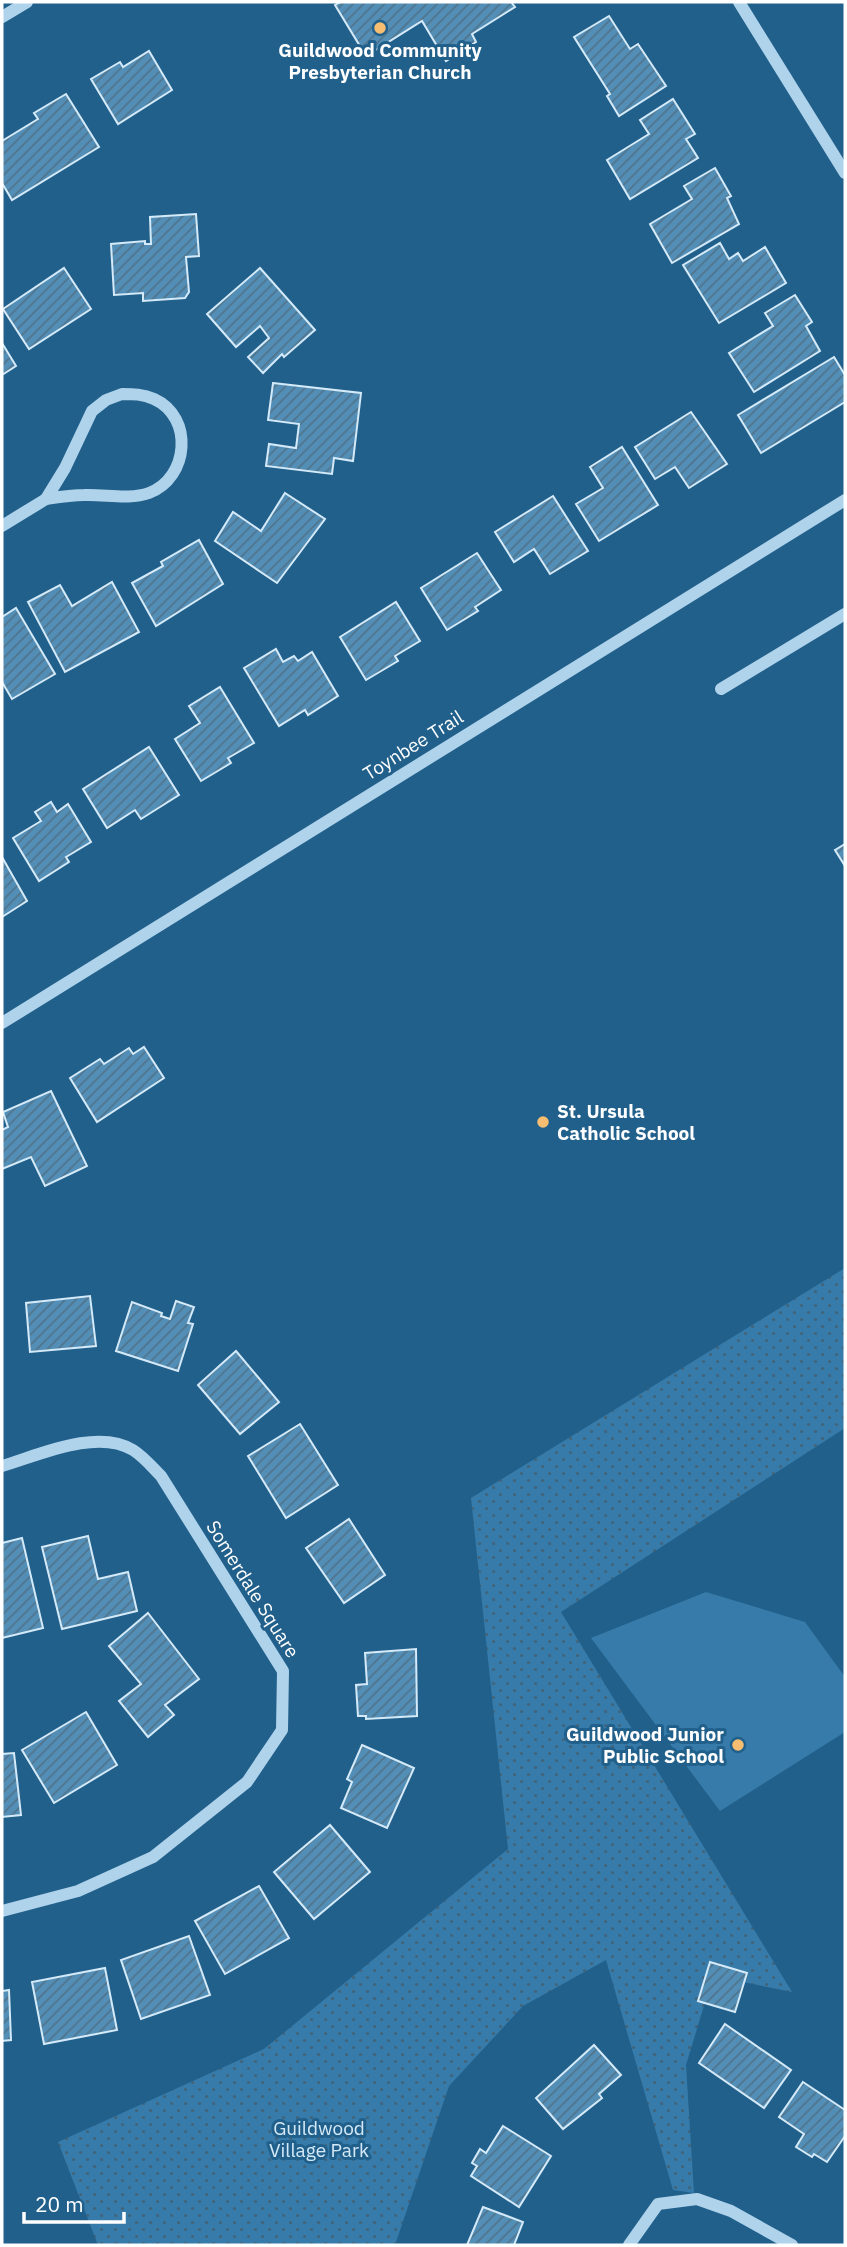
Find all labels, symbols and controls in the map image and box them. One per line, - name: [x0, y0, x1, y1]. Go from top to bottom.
- marker: Guildwood Community Presbyterian Church: [372, 20, 388, 36]
- place label: Guildwood Community Presbyterian Church: [278, 38, 483, 84]
- street label: Toynbee Trail: [358, 705, 468, 785]
- place label: St. Ursula Catholic School: [557, 1099, 695, 1145]
- marker: St. Ursula Catholic School: [535, 1114, 551, 1130]
- street label: Somerdale Square: [201, 1516, 305, 1662]
- place label: Guildwood Junior Public School: [566, 1722, 724, 1768]
- marker: Guildwood Junior Public School: [730, 1737, 746, 1753]
- park label: Guildwood Village Park: [269, 2116, 369, 2162]
- scale bar: [24, 2180, 124, 2224]
- text: 20 m: [35, 2190, 84, 2218]

